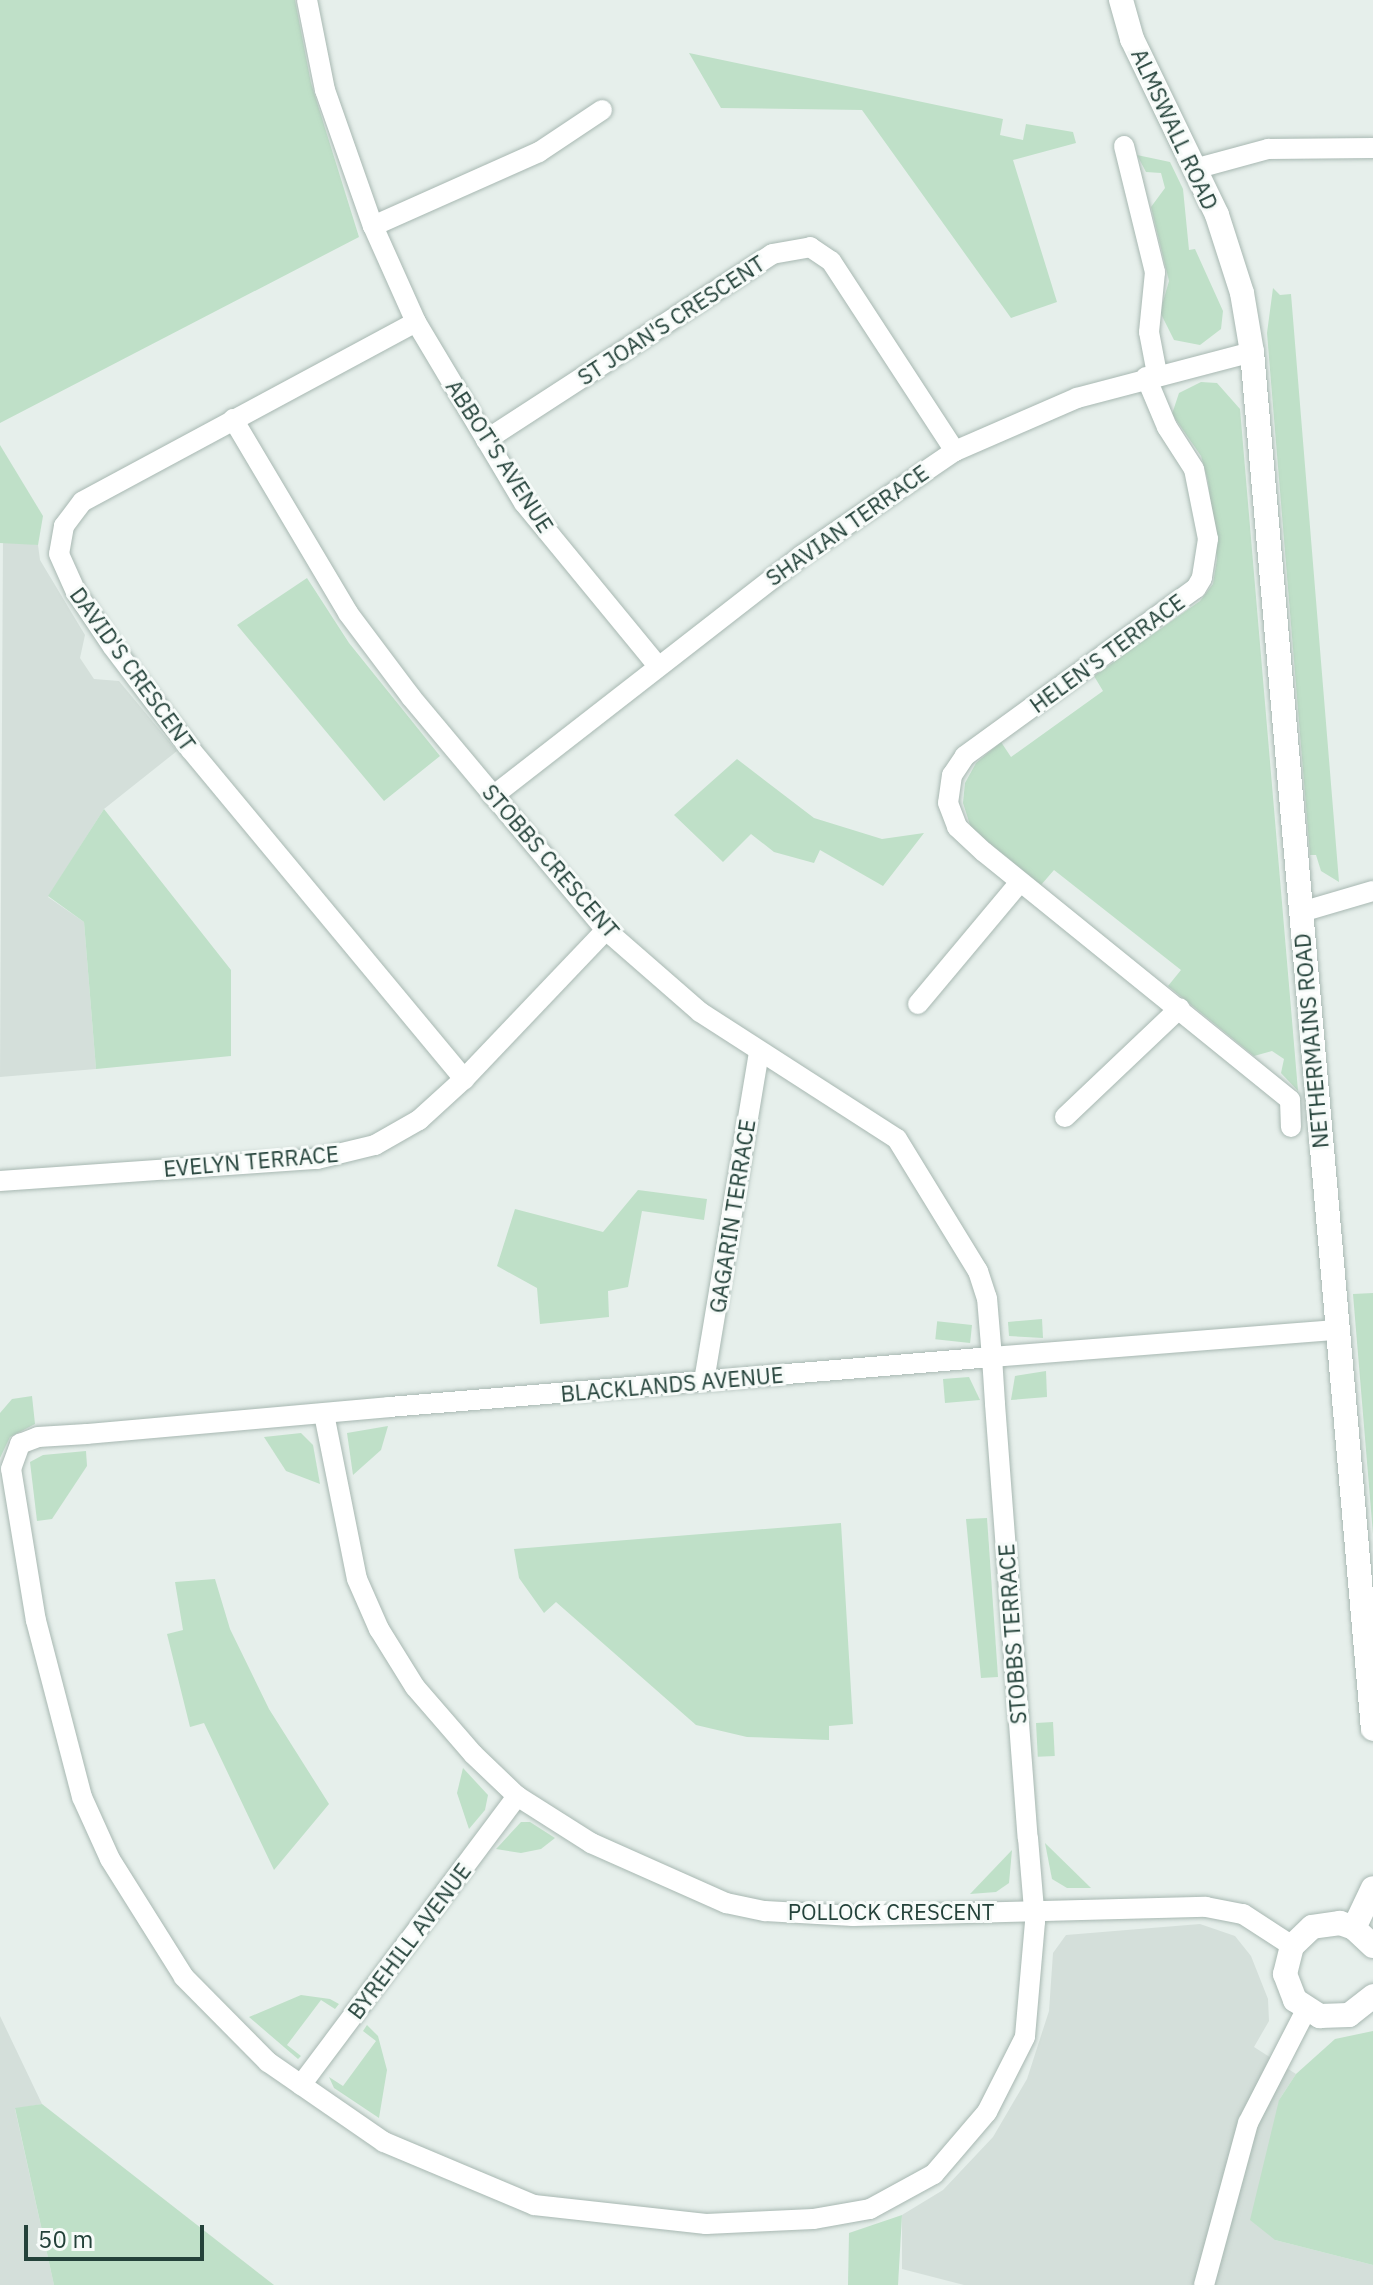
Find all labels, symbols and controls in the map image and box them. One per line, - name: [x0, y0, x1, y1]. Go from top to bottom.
- street label: ALMSWALL ROAD: [1126, 44, 1224, 214]
- street label: ST JOAN'S CRESCENT: [573, 250, 769, 390]
- street label: ABBOT'S AVENUE: [441, 375, 559, 537]
- street label: SHAVIAN TERRACE: [761, 459, 933, 591]
- street label: DAVID'S CRESCENT: [65, 582, 201, 756]
- street label: HELEN'S TERRACE: [1024, 588, 1190, 718]
- street label: STOBBS CRESCENT: [477, 779, 625, 943]
- street label: NETHERMAINS ROAD: [1288, 932, 1334, 1150]
- street label: GAGARIN TERRACE: [704, 1117, 760, 1315]
- street label: EVELYN TERRACE: [162, 1140, 340, 1182]
- street label: BLACKLANDS AVENUE: [559, 1361, 785, 1407]
- street label: STOBBS TERRACE: [993, 1543, 1031, 1725]
- street label: BYREHILL AVENUE: [342, 1858, 476, 2024]
- street label: POLLOCK CRESCENT: [788, 1899, 994, 1925]
- scale bar: [28, 2209, 208, 2259]
- text: 50 m: [38, 2223, 93, 2255]

